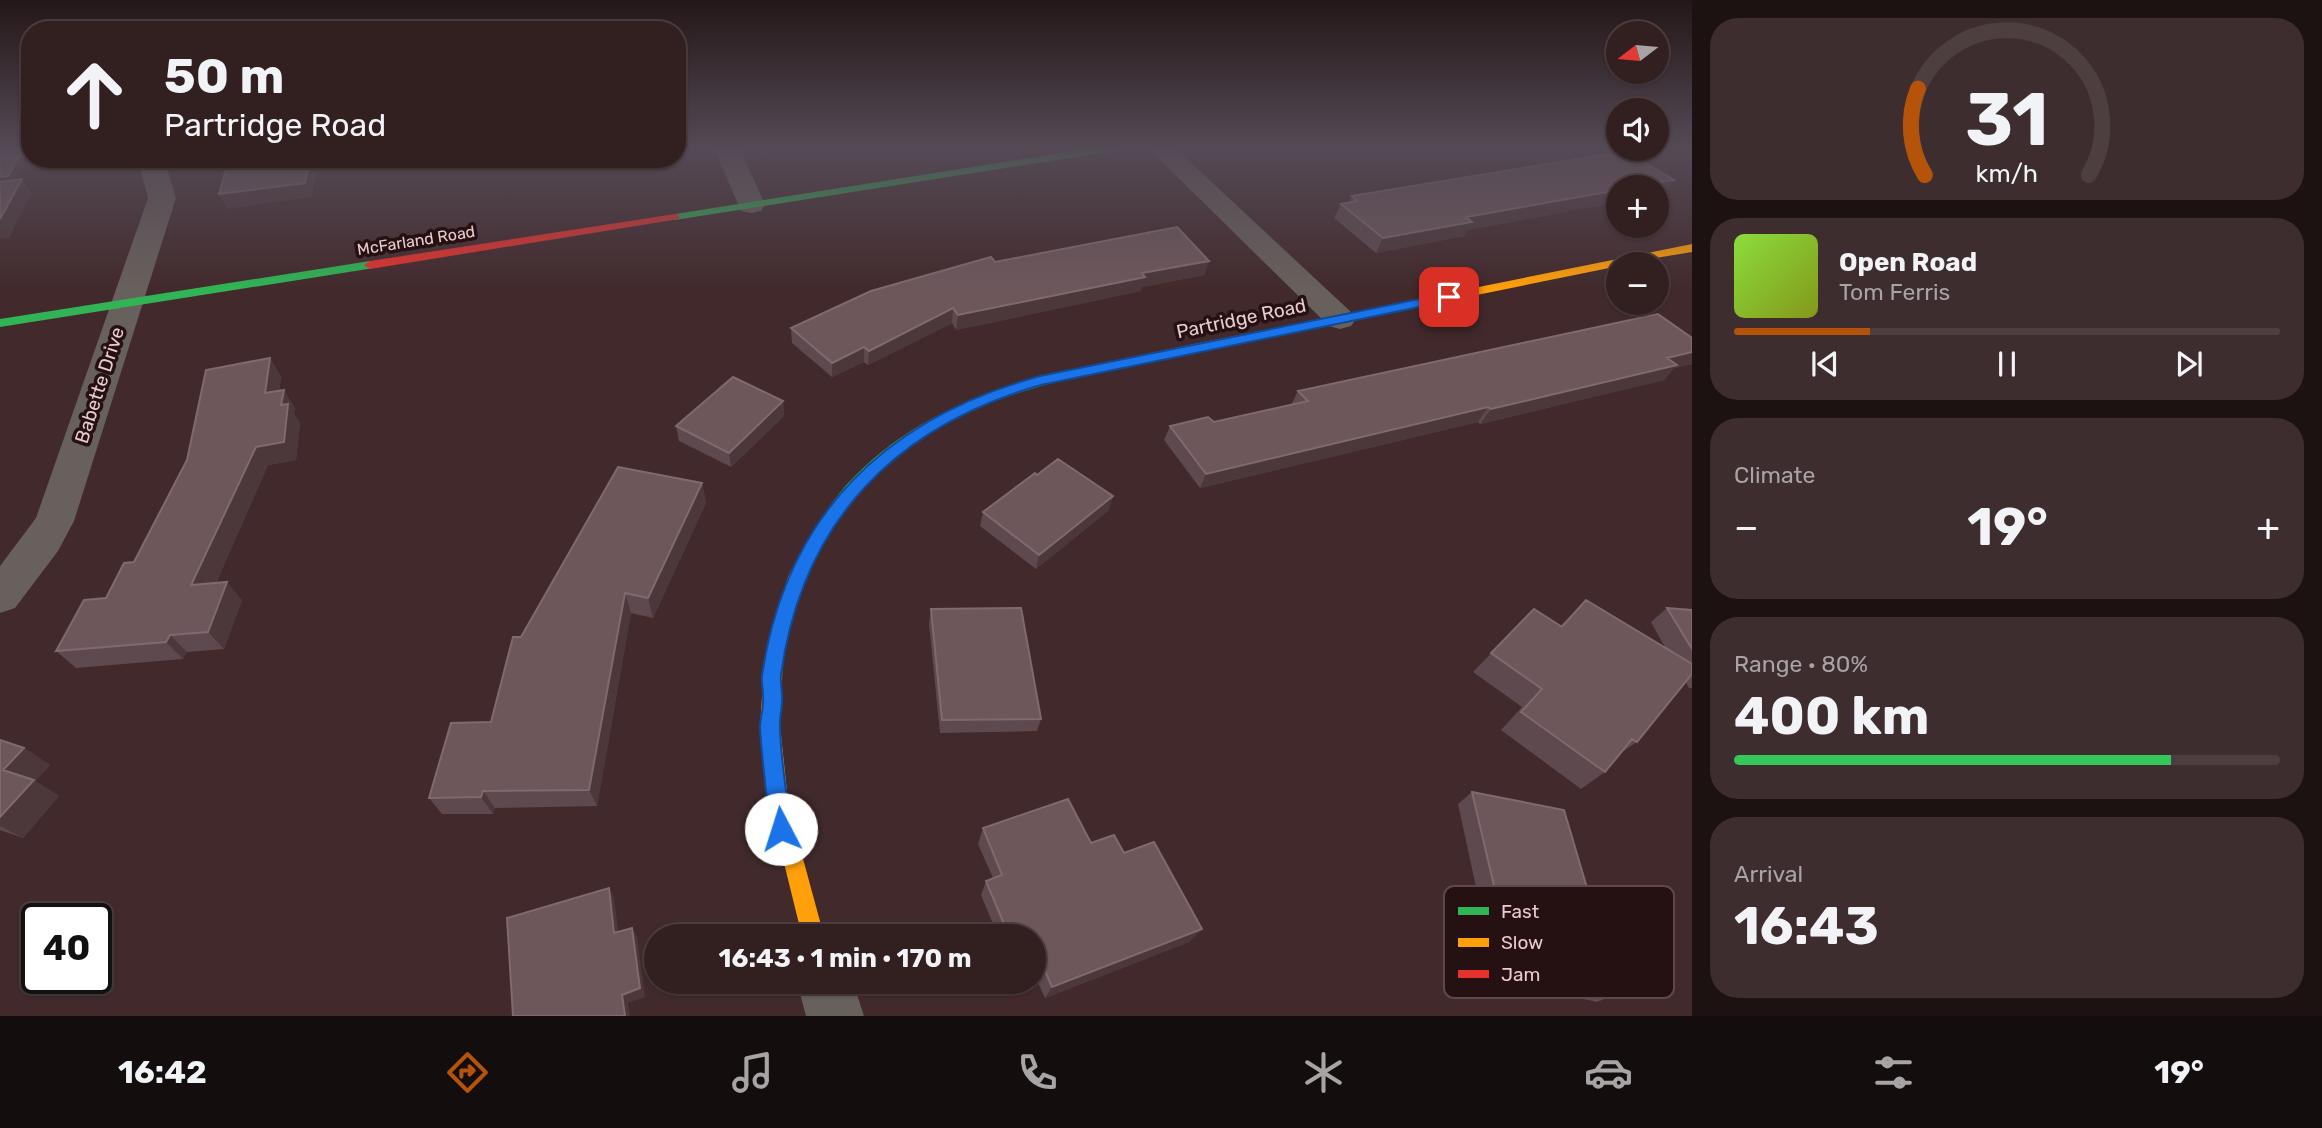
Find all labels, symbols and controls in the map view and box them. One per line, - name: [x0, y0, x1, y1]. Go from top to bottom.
- north arrow: [1606, 21, 1670, 84]
- map controls: [1606, 21, 1669, 315]
- text: 50 m: [164, 47, 284, 105]
- icon: ahead: [49, 49, 140, 140]
- text: 31: [1965, 77, 2049, 163]
- button: sound: [1606, 98, 1669, 161]
- text: Partridge Road: [164, 106, 386, 144]
- text: km/h: [1976, 159, 2038, 188]
- button: +: [1606, 175, 1669, 238]
- street label: McFarland Road: [356, 222, 476, 259]
- text: Open Road: [1839, 247, 1977, 278]
- button: −: [1606, 252, 1669, 315]
- pin: [1419, 267, 1479, 327]
- icon: arrive: [1430, 278, 1468, 316]
- text: Tom Ferris: [1839, 278, 1950, 306]
- street label: Partridge Road: [1174, 294, 1308, 343]
- street label: Babette Drive: [70, 324, 129, 446]
- icon: previous: [1806, 345, 1844, 383]
- icon: pause: [1988, 345, 2026, 383]
- icon: next: [2170, 345, 2208, 383]
- text: Climate: [1734, 461, 1815, 489]
- text: 19°: [1967, 496, 2048, 558]
- text: −: [1734, 504, 1759, 550]
- text: +: [2256, 504, 2280, 550]
- text: Range · 80%: [1734, 650, 1868, 678]
- text: 400 km: [1734, 685, 1929, 747]
- position arrow: [744, 792, 818, 866]
- text: Arrival: [1734, 860, 1803, 888]
- legend: [1444, 886, 1674, 998]
- text: 16:43: [1734, 895, 1879, 957]
- text: Fast: [1501, 900, 1540, 923]
- speed limit sign: 40: [21, 903, 112, 994]
- text: Slow: [1501, 931, 1543, 954]
- text: 16:43 · 1 min · 170 m: [719, 943, 971, 974]
- text: Jam: [1501, 963, 1540, 986]
- icon: directions: [443, 1048, 492, 1097]
- icon: music: [728, 1048, 777, 1097]
- icon: phone: [1013, 1048, 1062, 1097]
- icon: climate: [1299, 1048, 1348, 1097]
- icon: car: [1584, 1048, 1633, 1097]
- icon: filters: [1869, 1048, 1918, 1097]
- text: 16:42: [118, 1053, 207, 1091]
- text: 19°: [2154, 1053, 2204, 1091]

